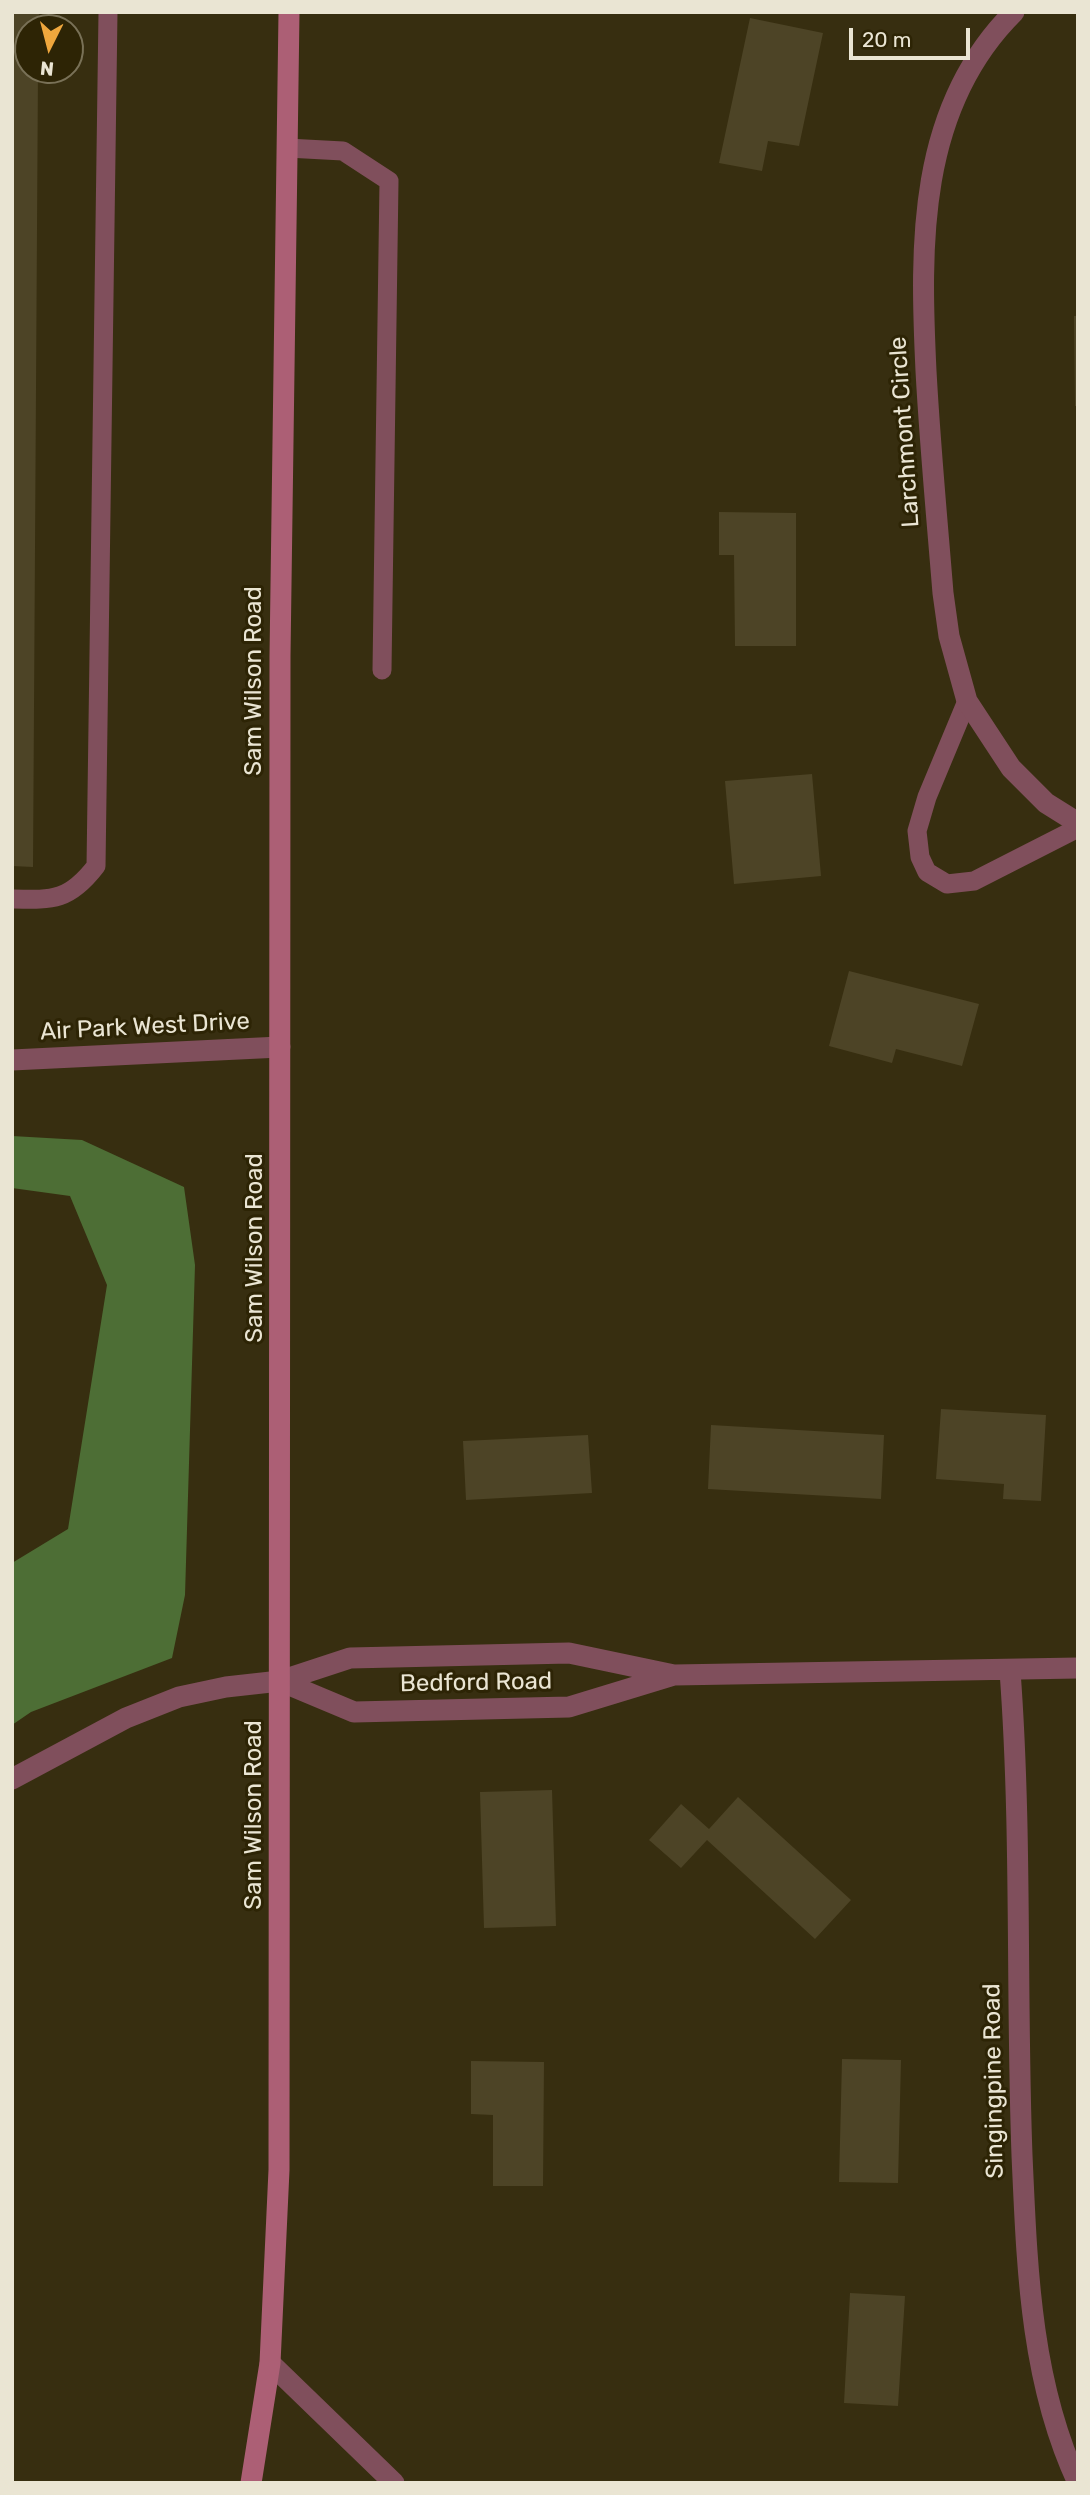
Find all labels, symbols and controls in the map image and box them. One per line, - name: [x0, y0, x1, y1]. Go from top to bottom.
- north arrow: [14, 14, 84, 84]
- scale bar: [852, 14, 973, 58]
- text: 20 m: [862, 27, 911, 52]
- text: N: [39, 56, 55, 81]
- street label: Larchmont Circle: [884, 336, 926, 528]
- street label: Sam Wilson Road: [240, 586, 268, 776]
- street label: Air Park West Drive: [39, 1007, 251, 1047]
- street label: Sam Wilson Road: [241, 1153, 269, 1343]
- street label: Bedford Road: [400, 1667, 552, 1699]
- street label: Sam Wilson Road: [240, 1720, 268, 1910]
- street label: Singingpine Road: [978, 1983, 1010, 2179]

